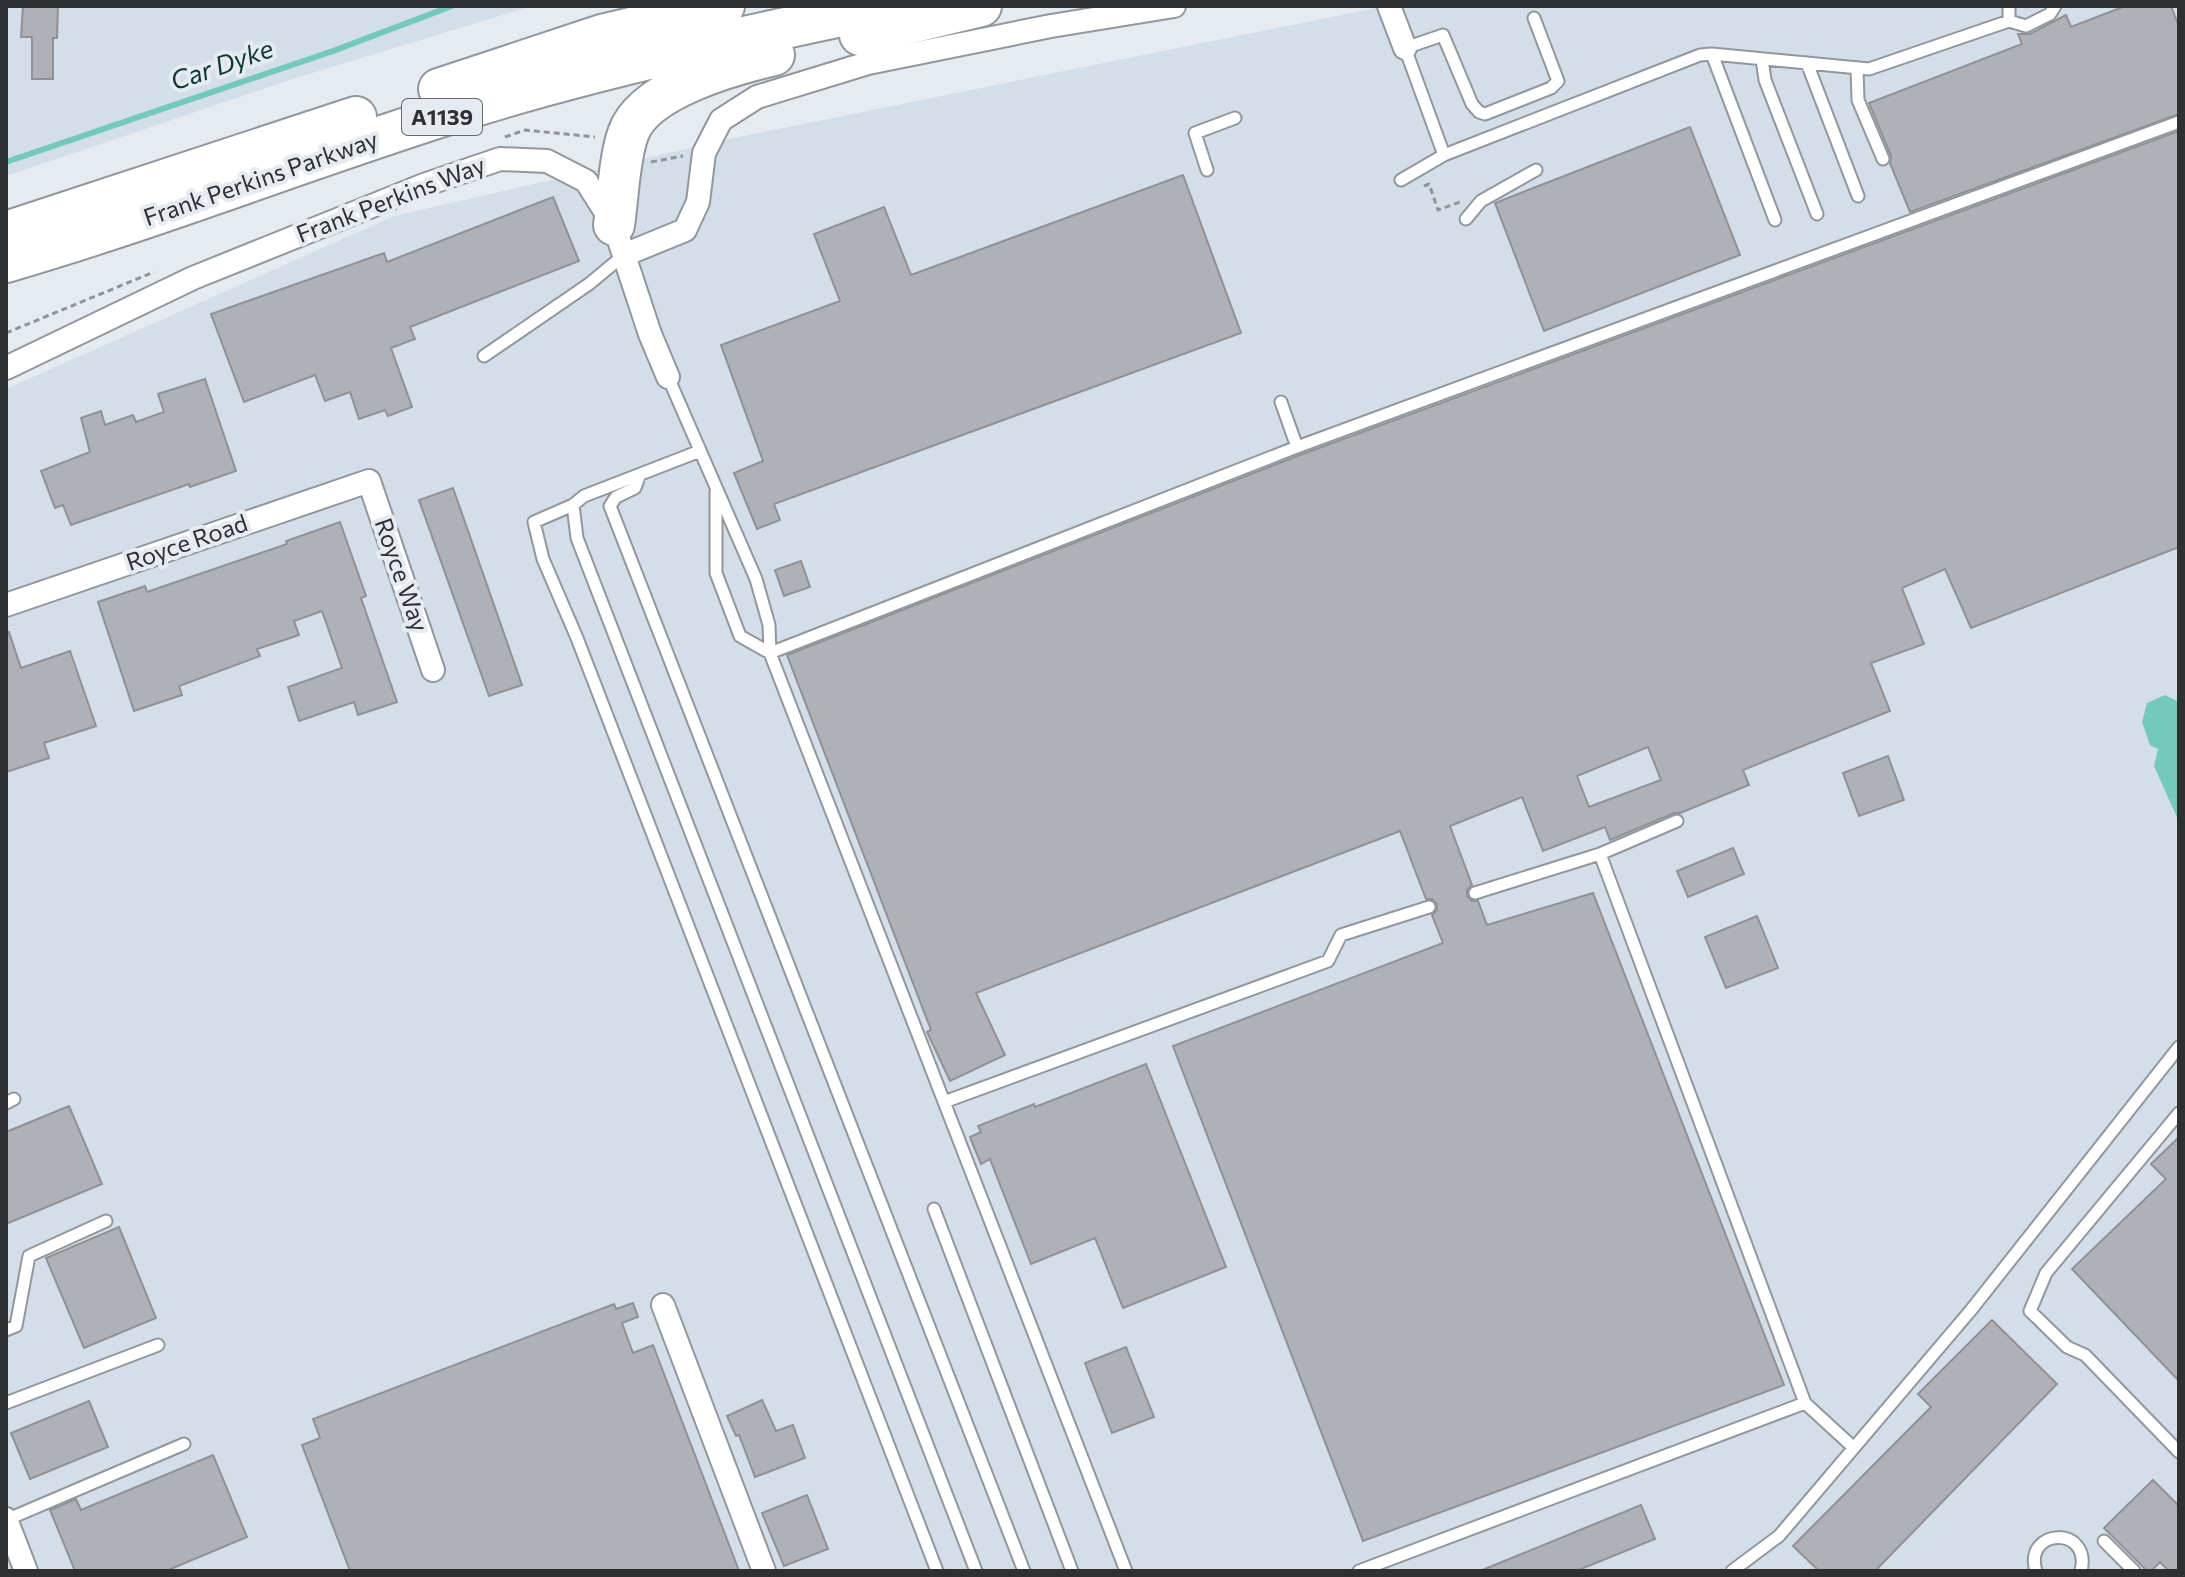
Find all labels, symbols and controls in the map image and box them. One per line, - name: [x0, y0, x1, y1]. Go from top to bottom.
- water label: Car Dyke: [166, 31, 277, 96]
- road number: A1139: [402, 99, 482, 135]
- street label: Frank Perkins Parkway: [140, 124, 381, 231]
- street label: Frank Perkins Way: [292, 149, 489, 248]
- street label: Royce Road: [122, 507, 251, 576]
- street label: Royce Way: [369, 514, 435, 635]

